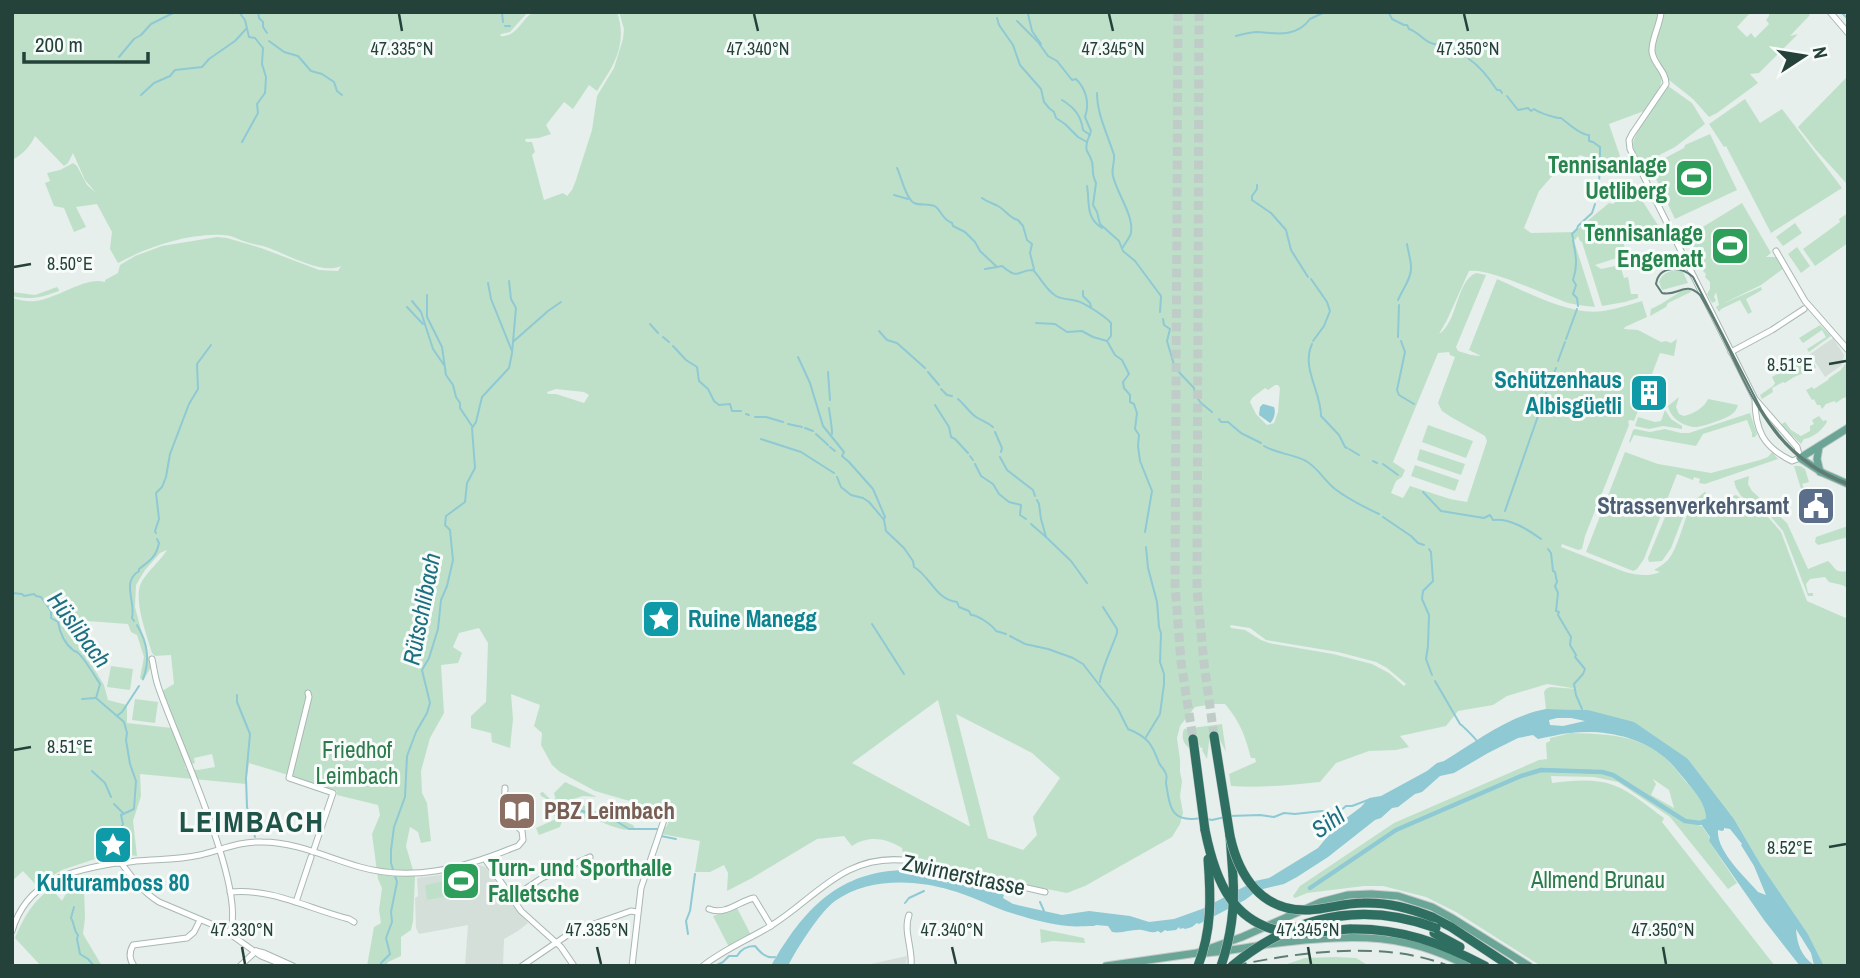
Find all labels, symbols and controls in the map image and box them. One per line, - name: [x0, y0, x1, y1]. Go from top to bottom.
- scale bar: [24, 21, 149, 65]
- north arrow: [1769, 21, 1839, 91]
- text: 200 m: [35, 30, 83, 59]
- text: 47.335°N: [371, 36, 434, 61]
- text: 47.340°N: [727, 36, 790, 61]
- text: 47.345°N: [1082, 36, 1145, 61]
- text: 47.350°N: [1437, 36, 1500, 61]
- text: N: [1807, 44, 1835, 61]
- place label: Tennisanlage Uetliberg: [1548, 149, 1667, 206]
- sports icon: Tennisanlage Uetliberg: [1673, 157, 1715, 199]
- place label: Tennisanlage Engematt: [1584, 217, 1703, 274]
- sports icon: Tennisanlage Engematt: [1709, 225, 1751, 267]
- text: 8.50°E: [47, 251, 93, 276]
- text: 8.51°E: [1767, 352, 1813, 377]
- place label: Schützenhaus Albisgüetli: [1494, 364, 1622, 421]
- building icon: Schützenhaus Albisgüetli: [1628, 372, 1670, 414]
- public building icon: Strassenverkehrsamt: [1795, 485, 1837, 527]
- place label: Strassenverkehrsamt: [1597, 490, 1789, 521]
- water label: Rütschlibach: [394, 550, 448, 668]
- water label: Hüslibach: [41, 585, 119, 674]
- place icon: Ruine Manegg: [640, 598, 682, 640]
- place label: Ruine Manegg: [688, 603, 817, 634]
- text: 8.51°E: [47, 734, 93, 759]
- park label: Friedhof Leimbach: [316, 734, 398, 791]
- library icon: PBZ Leimbach: [496, 790, 538, 832]
- place label: PBZ Leimbach: [544, 795, 675, 826]
- water label: Sihl: [1304, 799, 1351, 845]
- district label: LEIMBACH: [179, 801, 325, 841]
- place icon: Kulturamboss 80: [92, 824, 134, 866]
- text: 8.52°E: [1767, 835, 1813, 860]
- street label: Zwirnerstrasse: [900, 846, 1028, 903]
- place label: Turn- und Sporthalle Falletsche: [488, 852, 672, 909]
- sports icon: Turn- und Sporthalle Falletsche: [440, 860, 482, 902]
- park label: Allmend Brunau: [1530, 864, 1665, 895]
- place label: Kulturamboss 80: [36, 867, 190, 898]
- text: 47.330°N: [211, 917, 274, 942]
- text: 47.335°N: [566, 917, 629, 942]
- text: 47.340°N: [921, 917, 984, 942]
- text: 47.345°N: [1277, 917, 1340, 942]
- text: 47.350°N: [1632, 917, 1695, 942]

